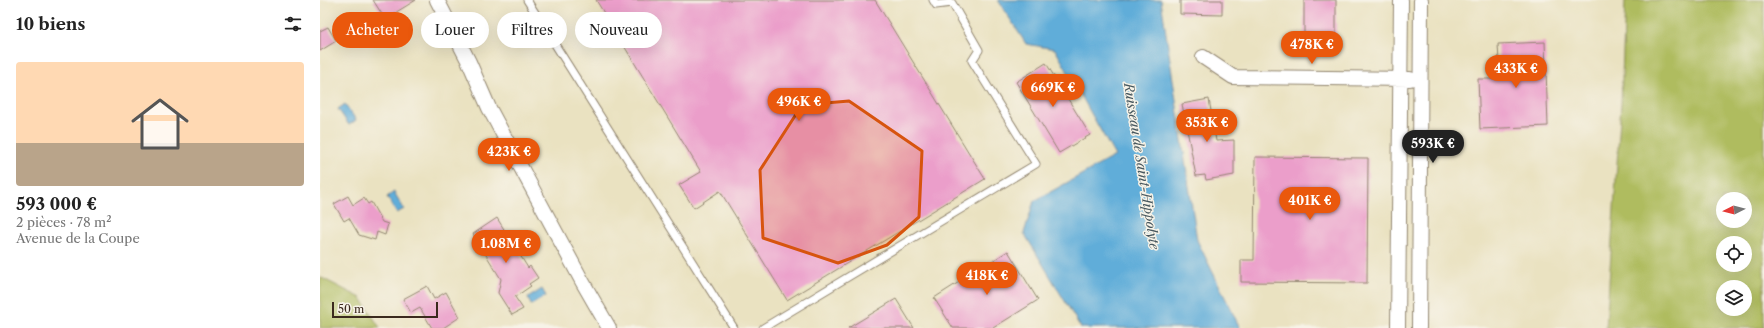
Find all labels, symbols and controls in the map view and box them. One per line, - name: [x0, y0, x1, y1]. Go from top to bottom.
- chip: Acheter: [332, 12, 413, 48]
- chip: Louer: [421, 12, 489, 48]
- chip: Filtres: [497, 12, 567, 48]
- chip: Nouveau: [575, 12, 662, 48]
- icon: filters: [282, 13, 304, 35]
- text: 10 biens: [16, 14, 85, 34]
- pin: 478K €: [1279, 31, 1345, 65]
- text: 478K €: [1290, 36, 1334, 52]
- pin: 433K €: [1483, 55, 1549, 89]
- text: 433K €: [1494, 60, 1538, 76]
- pin: 669K €: [1020, 74, 1086, 108]
- text: 669K €: [1031, 79, 1075, 95]
- water label: Ruisseau de Saint-Hippolyte: [1121, 81, 1163, 251]
- icon: home: [124, 88, 196, 160]
- pin: 496K €: [766, 88, 832, 122]
- text: 496K €: [777, 93, 821, 109]
- pin: 353K €: [1174, 109, 1240, 143]
- text: 353K €: [1185, 114, 1229, 130]
- pin: 593K €: [1400, 130, 1466, 164]
- text: 593K €: [1411, 135, 1455, 151]
- pin: 423K €: [476, 138, 542, 172]
- text: 423K €: [487, 143, 531, 159]
- pin: 401K €: [1277, 187, 1343, 221]
- text: 401K €: [1288, 192, 1332, 208]
- north arrow: [1716, 192, 1752, 228]
- map controls: [1716, 192, 1752, 316]
- text: 593 000 €: [16, 194, 97, 214]
- text: 2 pièces · 78 m²: [16, 214, 112, 230]
- text: Avenue de la Coupe: [16, 230, 140, 246]
- pin: 1.08M €: [469, 230, 543, 264]
- text: 1.08M €: [481, 235, 531, 251]
- button: locate: [1716, 236, 1752, 272]
- pin: 418K €: [954, 262, 1020, 296]
- text: 418K €: [965, 267, 1009, 283]
- button: layers: [1716, 280, 1752, 316]
- scale bar: [332, 300, 438, 319]
- text: 50 m: [338, 302, 364, 316]

